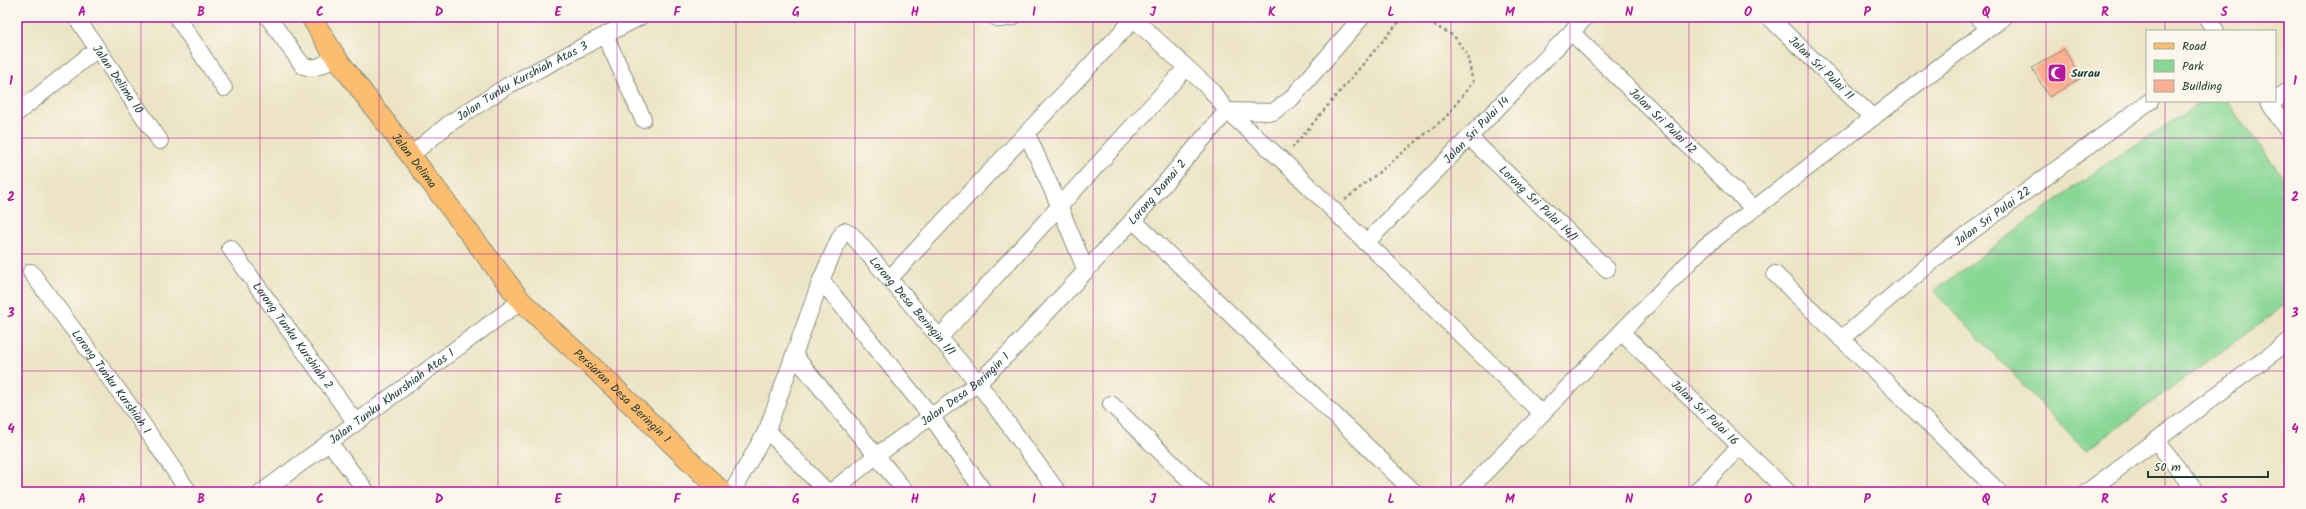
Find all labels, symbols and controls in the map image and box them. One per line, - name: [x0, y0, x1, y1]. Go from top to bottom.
- text: A: [78, 2, 86, 23]
- text: B: [197, 2, 205, 23]
- text: C: [316, 2, 324, 23]
- text: D: [435, 2, 444, 23]
- text: E: [554, 2, 562, 23]
- text: F: [673, 2, 681, 23]
- text: G: [792, 2, 800, 23]
- text: H: [911, 2, 920, 23]
- text: I: [1032, 2, 1036, 23]
- text: J: [1150, 2, 1157, 23]
- text: K: [1268, 2, 1276, 23]
- text: L: [1387, 2, 1395, 23]
- text: M: [1505, 2, 1515, 23]
- text: N: [1625, 2, 1634, 23]
- text: O: [1744, 2, 1752, 23]
- text: P: [1863, 2, 1871, 23]
- text: Q: [1982, 2, 1991, 23]
- text: R: [2101, 2, 2109, 23]
- text: S: [2220, 2, 2228, 23]
- legend: [2146, 30, 2276, 102]
- street label: Jalan Sri Pulai 11: [1784, 32, 1858, 105]
- street label: Jalan Tunku Kurshiah Atas 3: [453, 37, 591, 126]
- text: Road: [2182, 37, 2207, 56]
- street label: Jalan Delima 10: [87, 41, 148, 118]
- text: Park: [2182, 57, 2204, 76]
- mosque icon: Surau: [2046, 62, 2068, 84]
- place label: Surau: [2071, 64, 2100, 83]
- text: 1: [9, 71, 13, 92]
- text: 1: [2293, 71, 2297, 92]
- text: Building: [2182, 77, 2222, 96]
- street label: Jalan Sri Pulai 12: [1624, 84, 1701, 159]
- street label: Jalan Sri Pulai 14: [1439, 92, 1514, 168]
- street label: Jalan Delima: [387, 129, 441, 193]
- street label: Lorong Damai 2: [1124, 155, 1191, 230]
- street label: Lorong Sri Pulai 14/1: [1494, 161, 1582, 246]
- street label: Jalan Sri Pulai 22: [1950, 182, 2035, 251]
- text: 2: [7, 187, 15, 208]
- text: 2: [2291, 187, 2299, 208]
- street label: Lorong Desa Beringin 1/1: [864, 253, 960, 360]
- street label: Lorong Tunku Kurshiah 2: [247, 278, 338, 394]
- text: 3: [6, 303, 15, 324]
- text: 3: [2290, 303, 2299, 324]
- street label: Lorong Tunku Kurshiah 1: [67, 326, 156, 438]
- street label: Jalan Tunku Khurshiah Atas 1: [325, 344, 459, 450]
- street label: Persiaran Desa Beringin 1: [569, 345, 675, 448]
- street label: Jalan Desa Beringin 1: [917, 348, 1014, 431]
- street label: Jalan Sri Pulai 16: [1666, 376, 1743, 450]
- text: 4: [7, 419, 15, 440]
- text: 4: [2291, 419, 2299, 440]
- scale bar: [2148, 453, 2268, 479]
- text: 50 m: [2154, 458, 2181, 477]
- text: A: [78, 489, 86, 509]
- text: B: [197, 489, 205, 509]
- text: C: [316, 489, 324, 509]
- text: D: [435, 489, 444, 509]
- text: E: [554, 489, 562, 509]
- text: F: [673, 489, 681, 509]
- text: G: [792, 489, 800, 509]
- text: H: [911, 489, 920, 509]
- text: I: [1032, 489, 1036, 509]
- text: J: [1150, 489, 1157, 509]
- text: K: [1268, 489, 1276, 509]
- text: L: [1387, 489, 1395, 509]
- text: M: [1505, 489, 1515, 509]
- text: N: [1625, 489, 1634, 509]
- text: O: [1744, 489, 1752, 509]
- text: P: [1863, 489, 1871, 509]
- text: Q: [1982, 489, 1991, 509]
- text: R: [2101, 489, 2109, 509]
- text: S: [2220, 489, 2228, 509]

